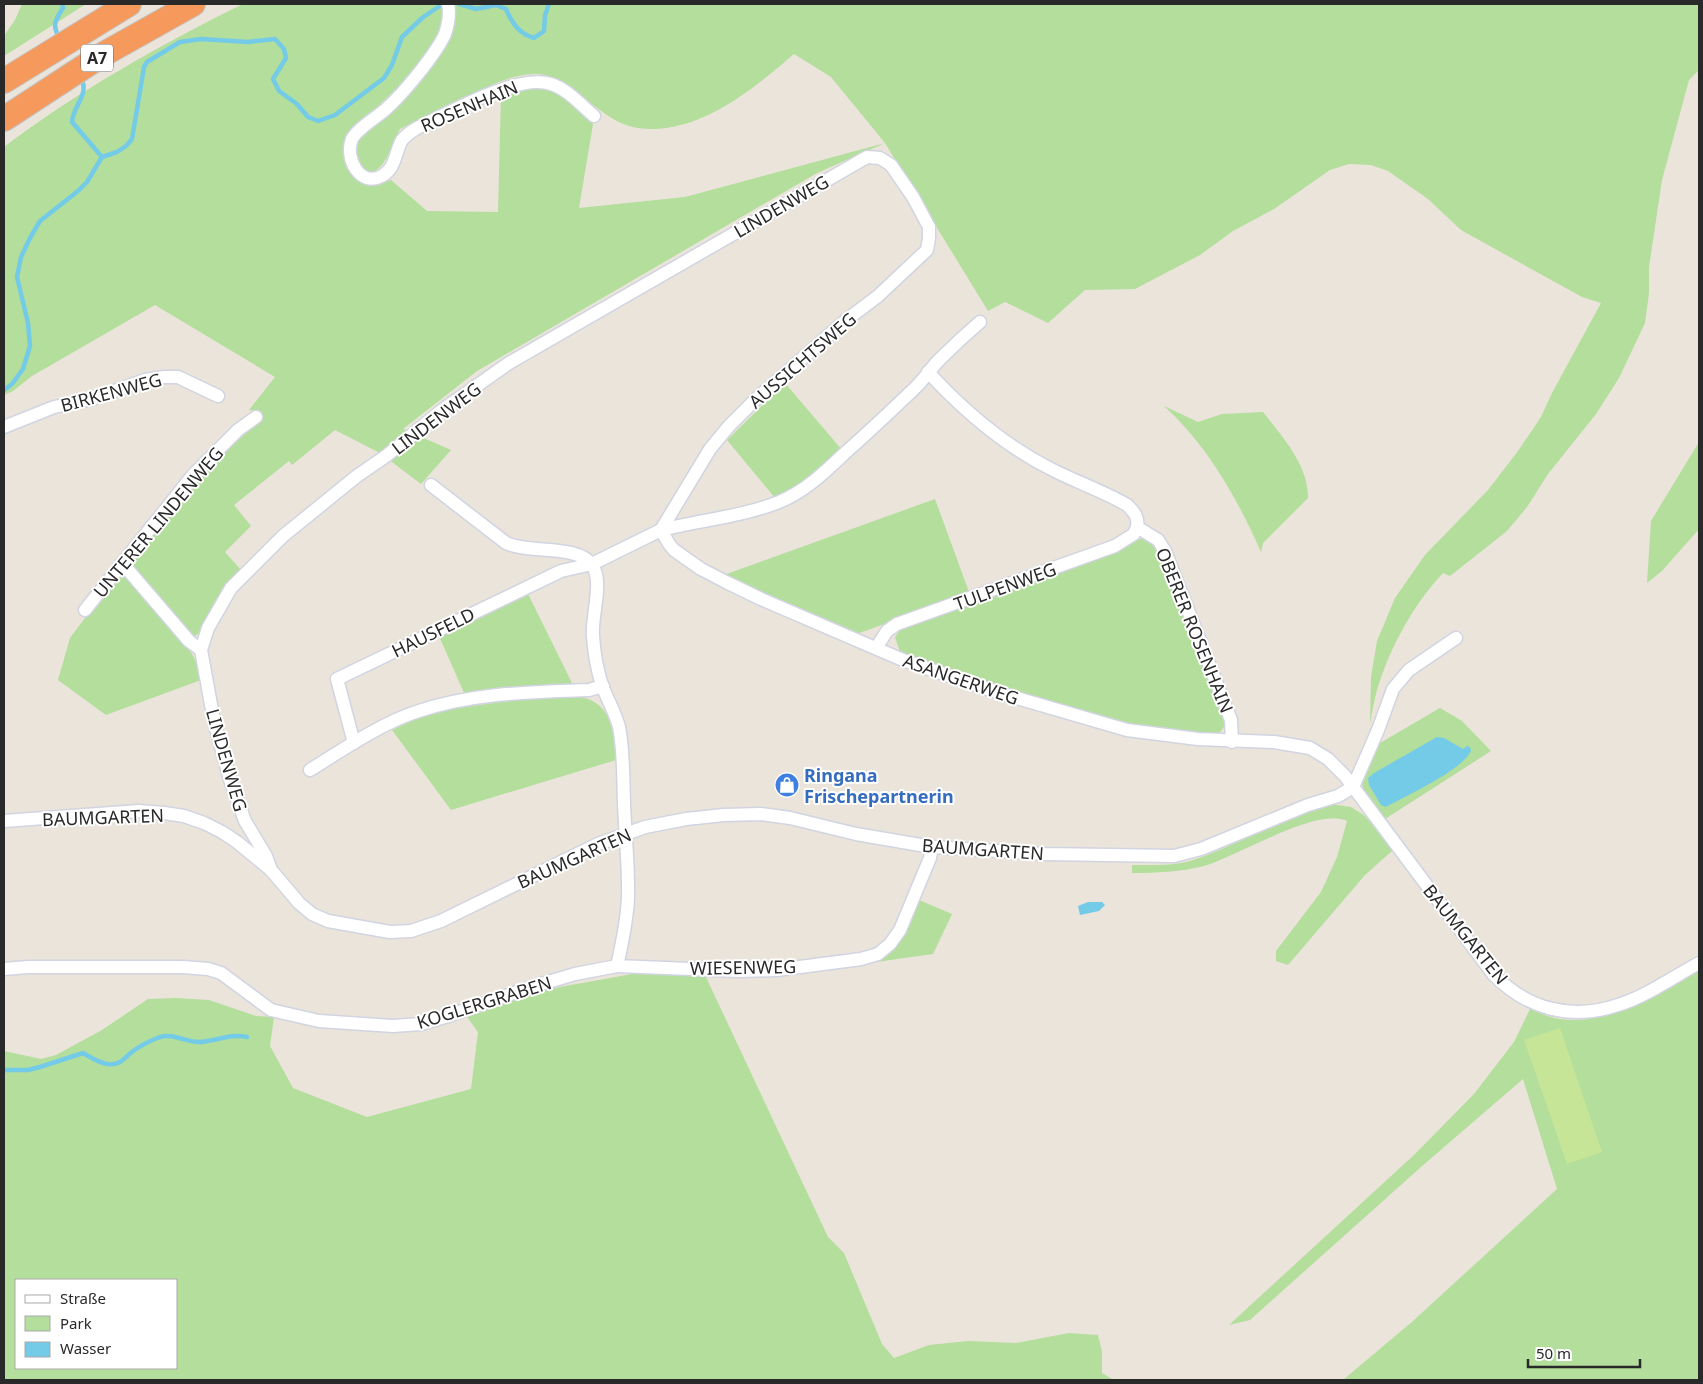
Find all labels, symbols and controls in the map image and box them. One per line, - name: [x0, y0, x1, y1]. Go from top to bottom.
- road number: A7: [81, 44, 113, 72]
- street label: ROSENHAIN: [417, 75, 521, 137]
- street label: LINDENWEG: [729, 169, 833, 243]
- street label: AUSSICHTSWEG: [743, 307, 861, 413]
- street label: BIRKENWEG: [58, 367, 164, 417]
- street label: LINDENWEG: [386, 377, 486, 459]
- street label: UNTERER LINDENWEG: [88, 442, 228, 602]
- street label: OBERER ROSENHAIN: [1151, 544, 1239, 716]
- street label: TULPENWEG: [951, 556, 1059, 616]
- street label: HAUSFELD: [387, 602, 479, 662]
- street label: ASANGERWEG: [900, 648, 1022, 710]
- street label: LINDENWEG: [201, 706, 253, 814]
- place label: Ringana Frischepartnerin: [804, 763, 954, 808]
- shop icon: Ringana Frischepartnerin: [774, 772, 800, 798]
- street label: BAUMGARTEN: [42, 803, 164, 831]
- street label: BAUMGARTEN: [513, 822, 635, 894]
- street label: BAUMGARTEN: [921, 833, 1045, 865]
- street label: BAUMGARTEN: [1418, 879, 1514, 989]
- street label: WIESENWEG: [690, 954, 796, 980]
- street label: KOGLERGRABEN: [414, 970, 554, 1034]
- legend: [15, 1279, 178, 1369]
- text: Straße: [60, 1288, 106, 1308]
- text: Park: [60, 1313, 92, 1333]
- scale bar: [1528, 1336, 1640, 1368]
- text: Wasser: [60, 1338, 111, 1358]
- text: 50 m: [1536, 1343, 1571, 1363]

